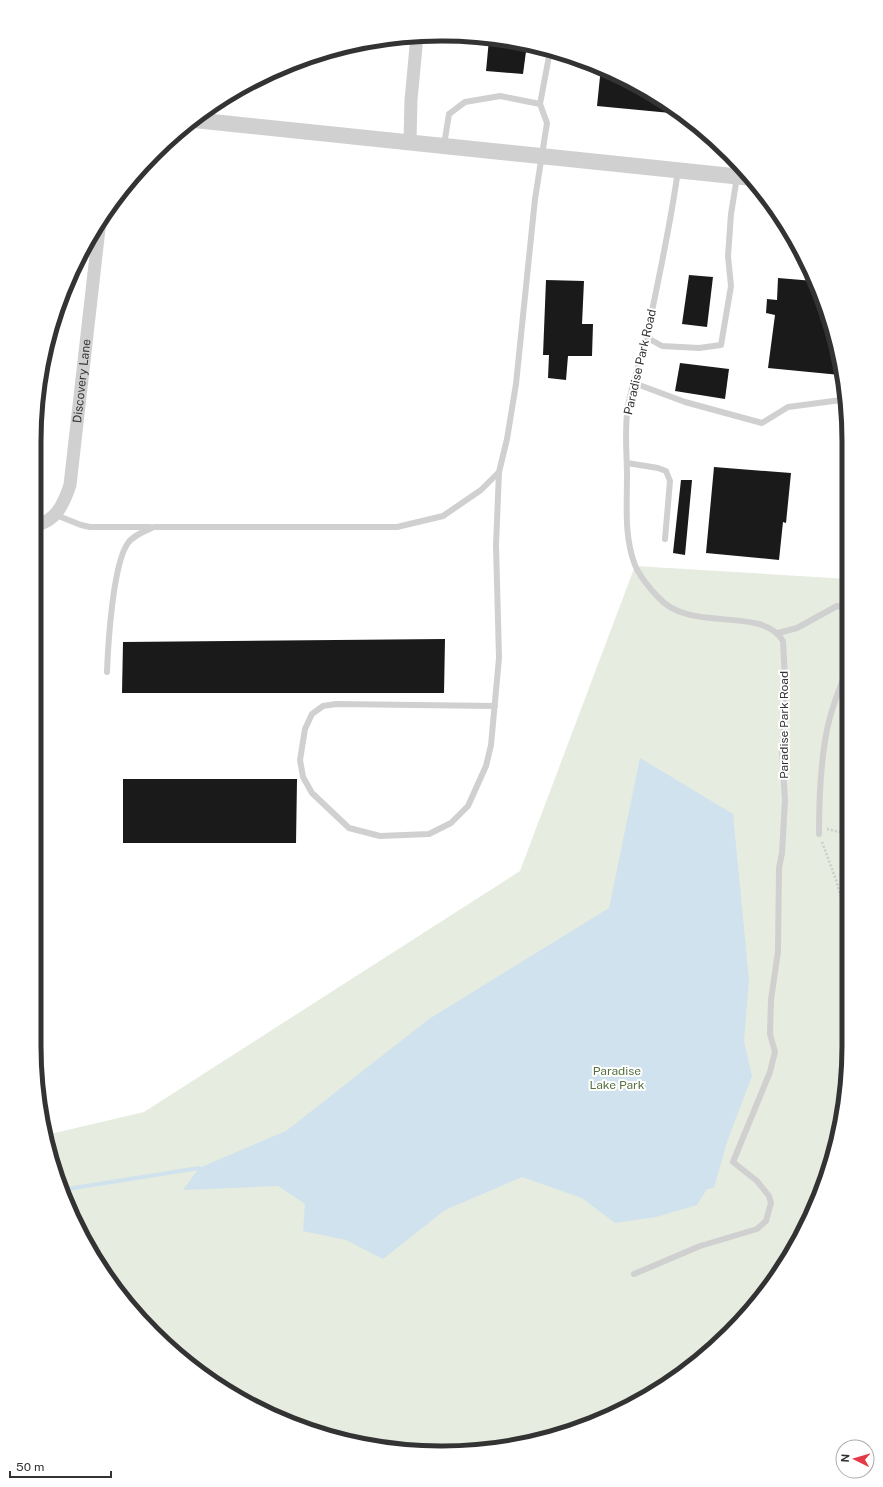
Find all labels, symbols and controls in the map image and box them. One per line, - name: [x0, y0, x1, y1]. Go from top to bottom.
- street label: Paradise Park Road: [621, 308, 659, 416]
- street label: Discovery Lane: [70, 338, 94, 424]
- street label: Paradise Park Road: [777, 671, 791, 779]
- park label: Paradise Lake Park: [589, 1064, 645, 1092]
- north arrow: [835, 1439, 875, 1479]
- scale bar: [10, 1453, 111, 1479]
- text: N: [839, 1453, 851, 1463]
- text: 50 m: [16, 1460, 44, 1474]

